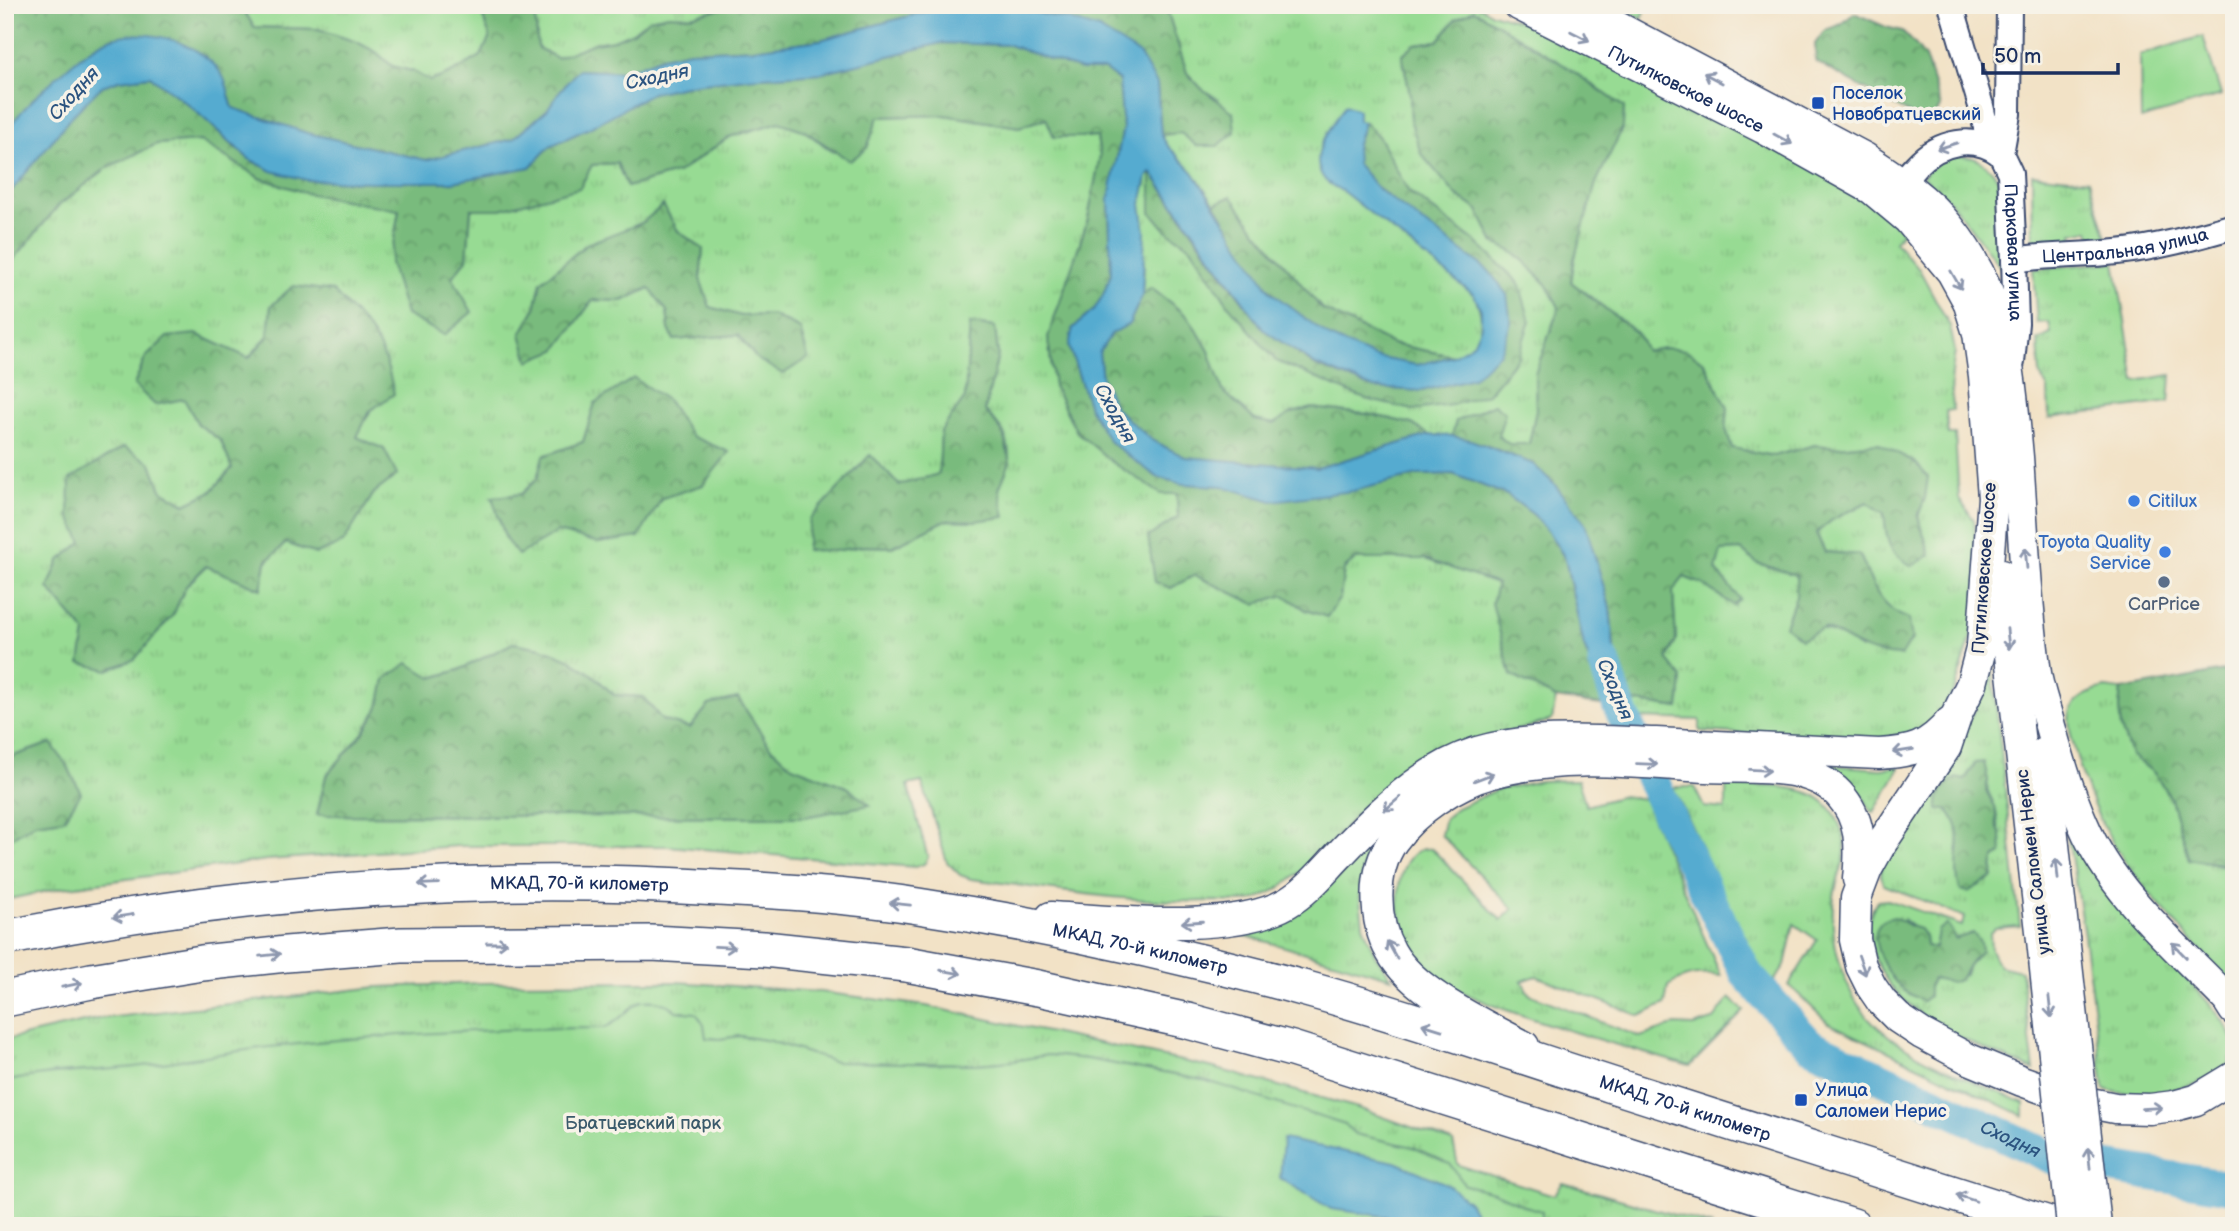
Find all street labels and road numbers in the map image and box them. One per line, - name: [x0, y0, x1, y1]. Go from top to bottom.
- street label: Путилковское шоссе: [1604, 42, 1767, 138]
- street label: Парковая улица: [1999, 183, 2026, 322]
- street label: Центральная улица: [2041, 224, 2211, 268]
- street label: Путилковское шоссе: [1968, 482, 2001, 654]
- street label: улица Саломеи Нерис: [2012, 768, 2055, 956]
- street label: МКАД, 70-й километр: [490, 873, 669, 896]
- street label: МКАД, 70-й километр: [1051, 920, 1230, 979]
- street label: МКАД, 70-й километр: [1596, 1072, 1773, 1146]

